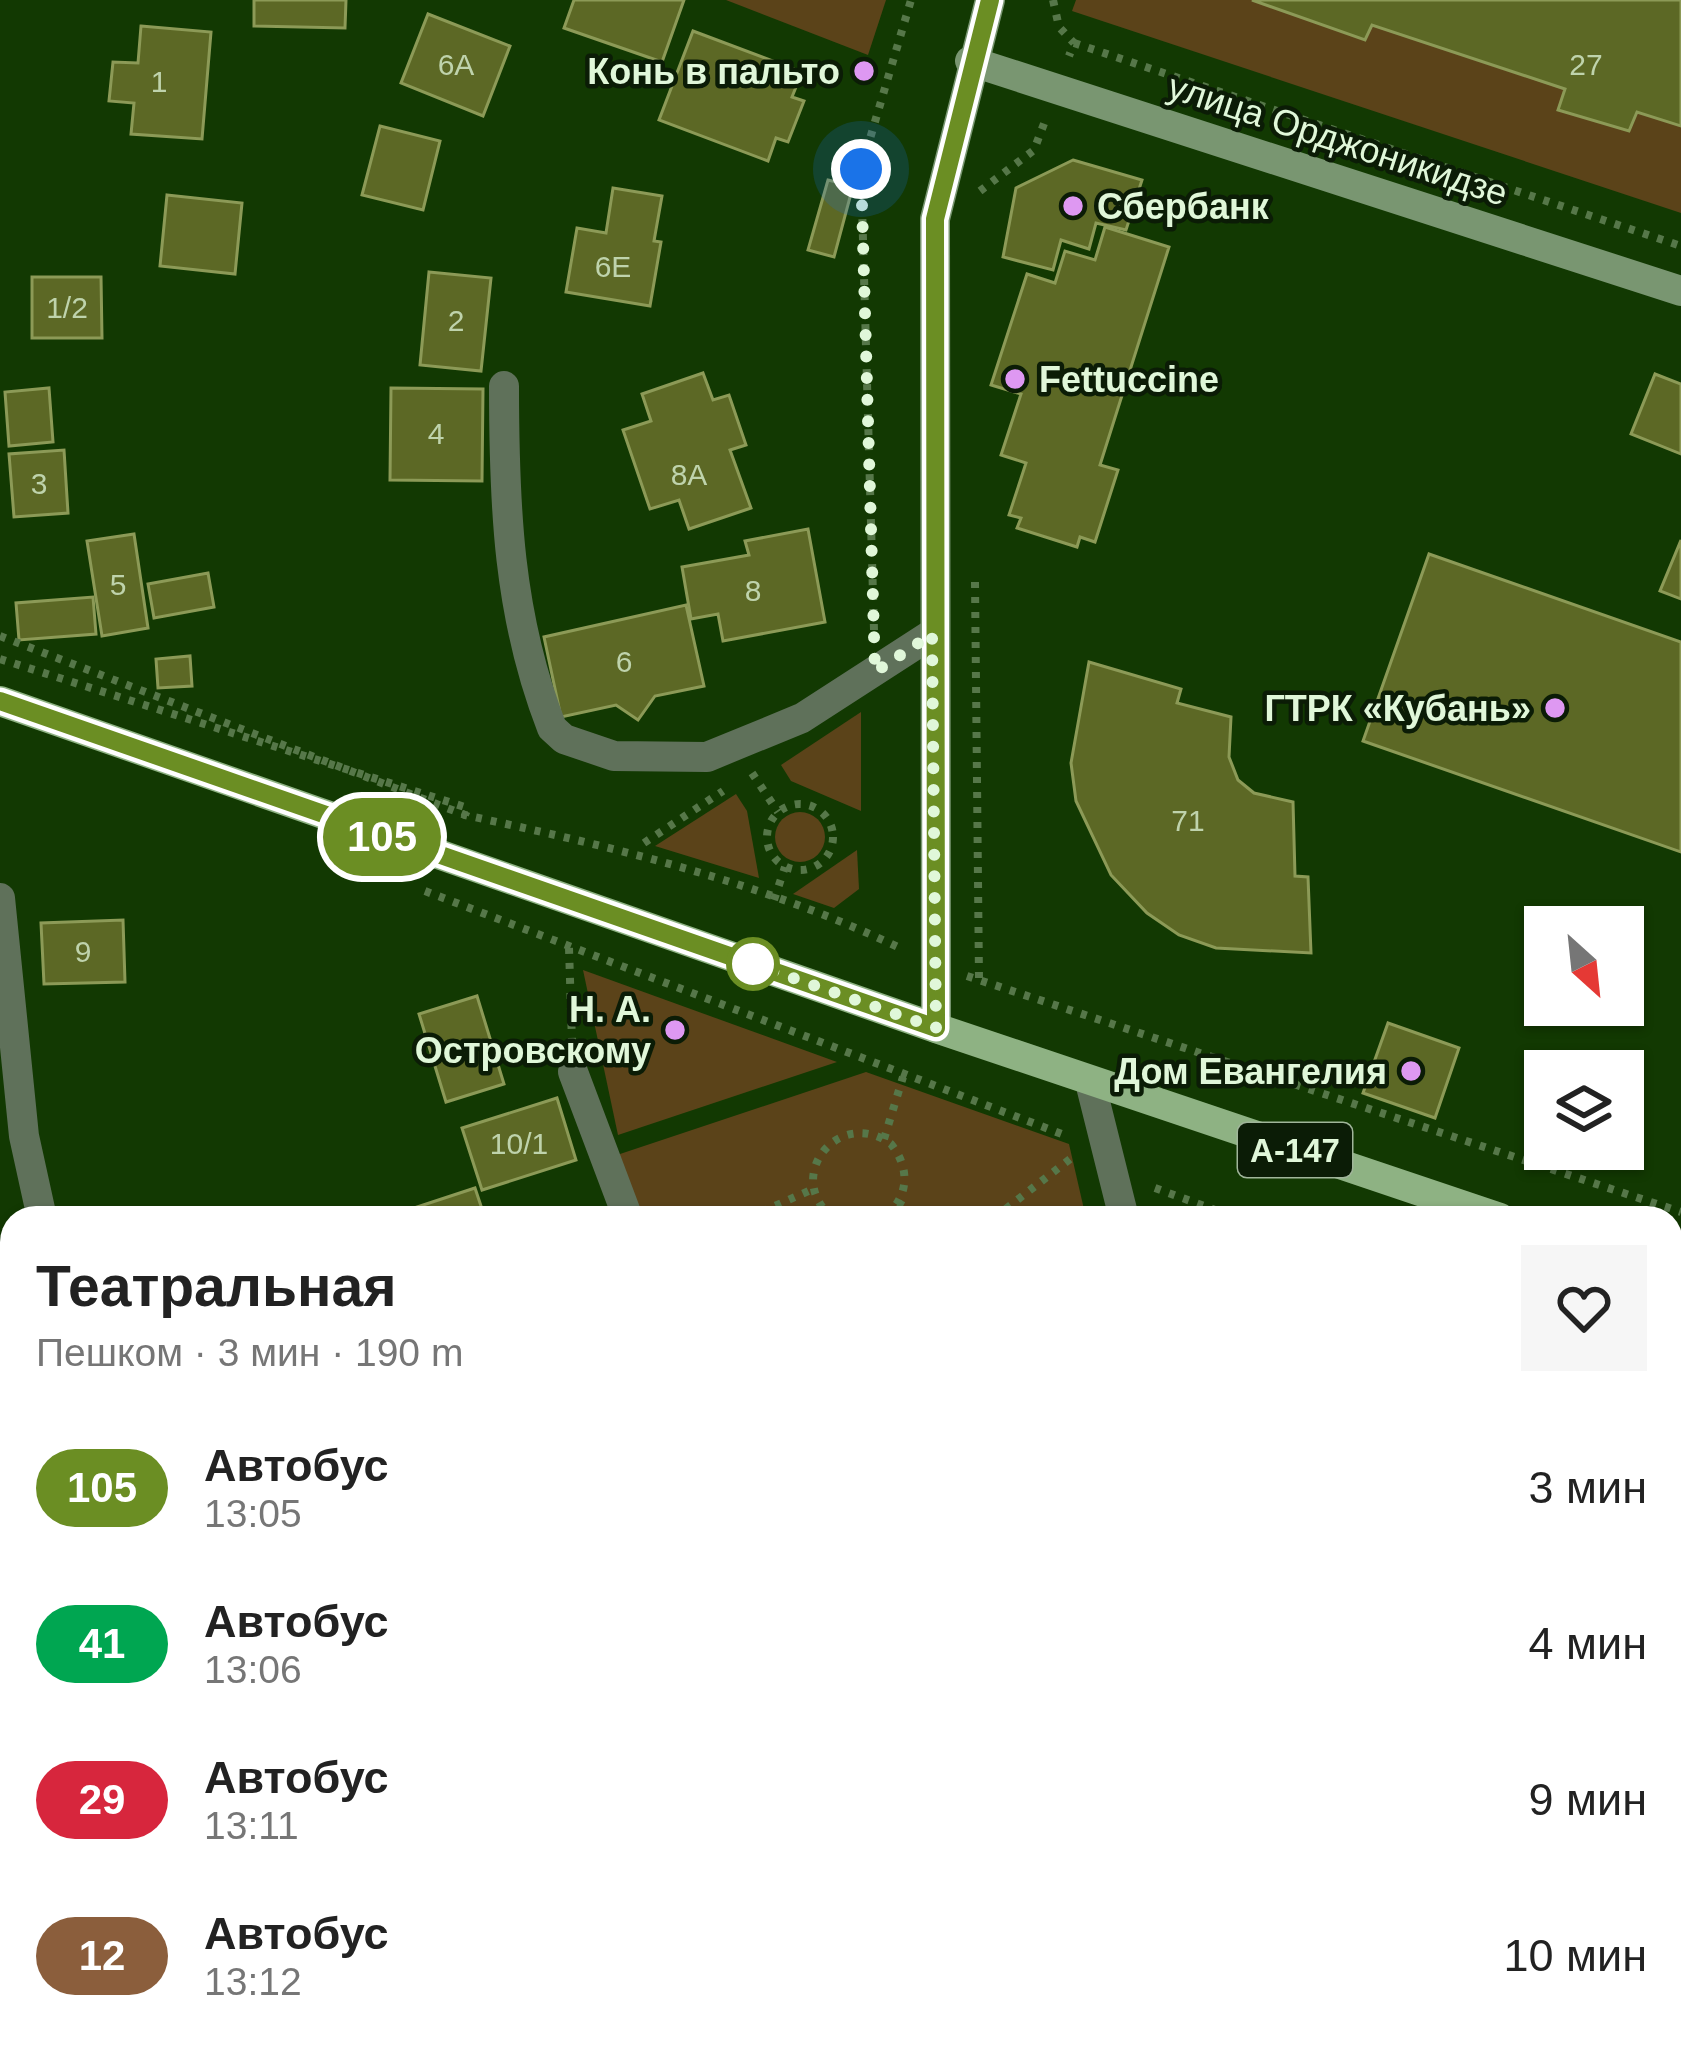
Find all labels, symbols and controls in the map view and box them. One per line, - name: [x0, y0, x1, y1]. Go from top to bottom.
- house number: 6А: [438, 48, 474, 81]
- house number: 27: [1569, 48, 1603, 81]
- place label: Конь в пальто: [587, 51, 840, 92]
- marker: Конь в пальто: [851, 58, 877, 84]
- house number: 1: [151, 65, 167, 98]
- street label: улица Орджоникидзе: [1163, 65, 1513, 214]
- your location: [831, 139, 891, 199]
- place label: Сбербанк: [1097, 186, 1270, 227]
- marker: Сбербанк: [1060, 193, 1086, 219]
- house number: 6Е: [595, 250, 631, 283]
- house number: 1/2: [46, 291, 88, 324]
- house number: 2: [448, 304, 464, 337]
- place label: Fettuccine: [1039, 359, 1219, 400]
- marker: Fettuccine: [1002, 366, 1028, 392]
- house number: 4: [428, 417, 444, 450]
- house number: 8А: [671, 458, 707, 491]
- house number: 3: [31, 467, 47, 500]
- house number: 5: [110, 568, 126, 601]
- house number: 8: [745, 574, 761, 607]
- house number: 6: [616, 645, 632, 678]
- place label: ГТРК «Кубань»: [1264, 688, 1531, 729]
- marker: ГТРК «Кубань»: [1542, 695, 1568, 721]
- line badge: 105: [313, 798, 451, 876]
- house number: 71: [1171, 804, 1205, 837]
- text: 105: [347, 813, 417, 860]
- north arrow: [1524, 906, 1644, 1026]
- map controls: [1524, 906, 1644, 1170]
- house number: 9: [75, 935, 91, 968]
- unlabelled marker: [728, 939, 778, 989]
- place label: Н. А. Островскому: [415, 989, 651, 1071]
- marker: Н. А. Островскому: [662, 1017, 688, 1043]
- button: layers: [1524, 1050, 1644, 1170]
- place label: Дом Евангелия: [1114, 1051, 1387, 1092]
- marker: Дом Евангелия: [1398, 1058, 1424, 1084]
- road number: А-147: [1238, 1123, 1352, 1177]
- house number: 10/1: [490, 1127, 548, 1160]
- button: heart: [1521, 1245, 1647, 1371]
- text: Театральная: [36, 1254, 396, 1318]
- text: Пешком · 3 мин · 190 m: [36, 1331, 463, 1374]
- text: Автобус: [204, 1440, 389, 1491]
- text: 3 мин: [1529, 1462, 1647, 1513]
- text: 105: [67, 1464, 137, 1511]
- text: 13:05: [204, 1492, 302, 1535]
- text: Автобус: [204, 1596, 389, 1647]
- text: 4 мин: [1529, 1618, 1647, 1669]
- text: 41: [79, 1620, 125, 1667]
- text: 13:06: [204, 1648, 302, 1691]
- text: Автобус: [204, 1752, 389, 1803]
- text: 9 мин: [1529, 1774, 1647, 1825]
- text: 29: [79, 1776, 125, 1823]
- text: 13:11: [204, 1804, 299, 1847]
- text: Автобус: [204, 1908, 389, 1959]
- text: 10 мин: [1504, 1930, 1647, 1981]
- text: 12: [79, 1932, 125, 1979]
- text: 13:12: [204, 1960, 302, 2003]

